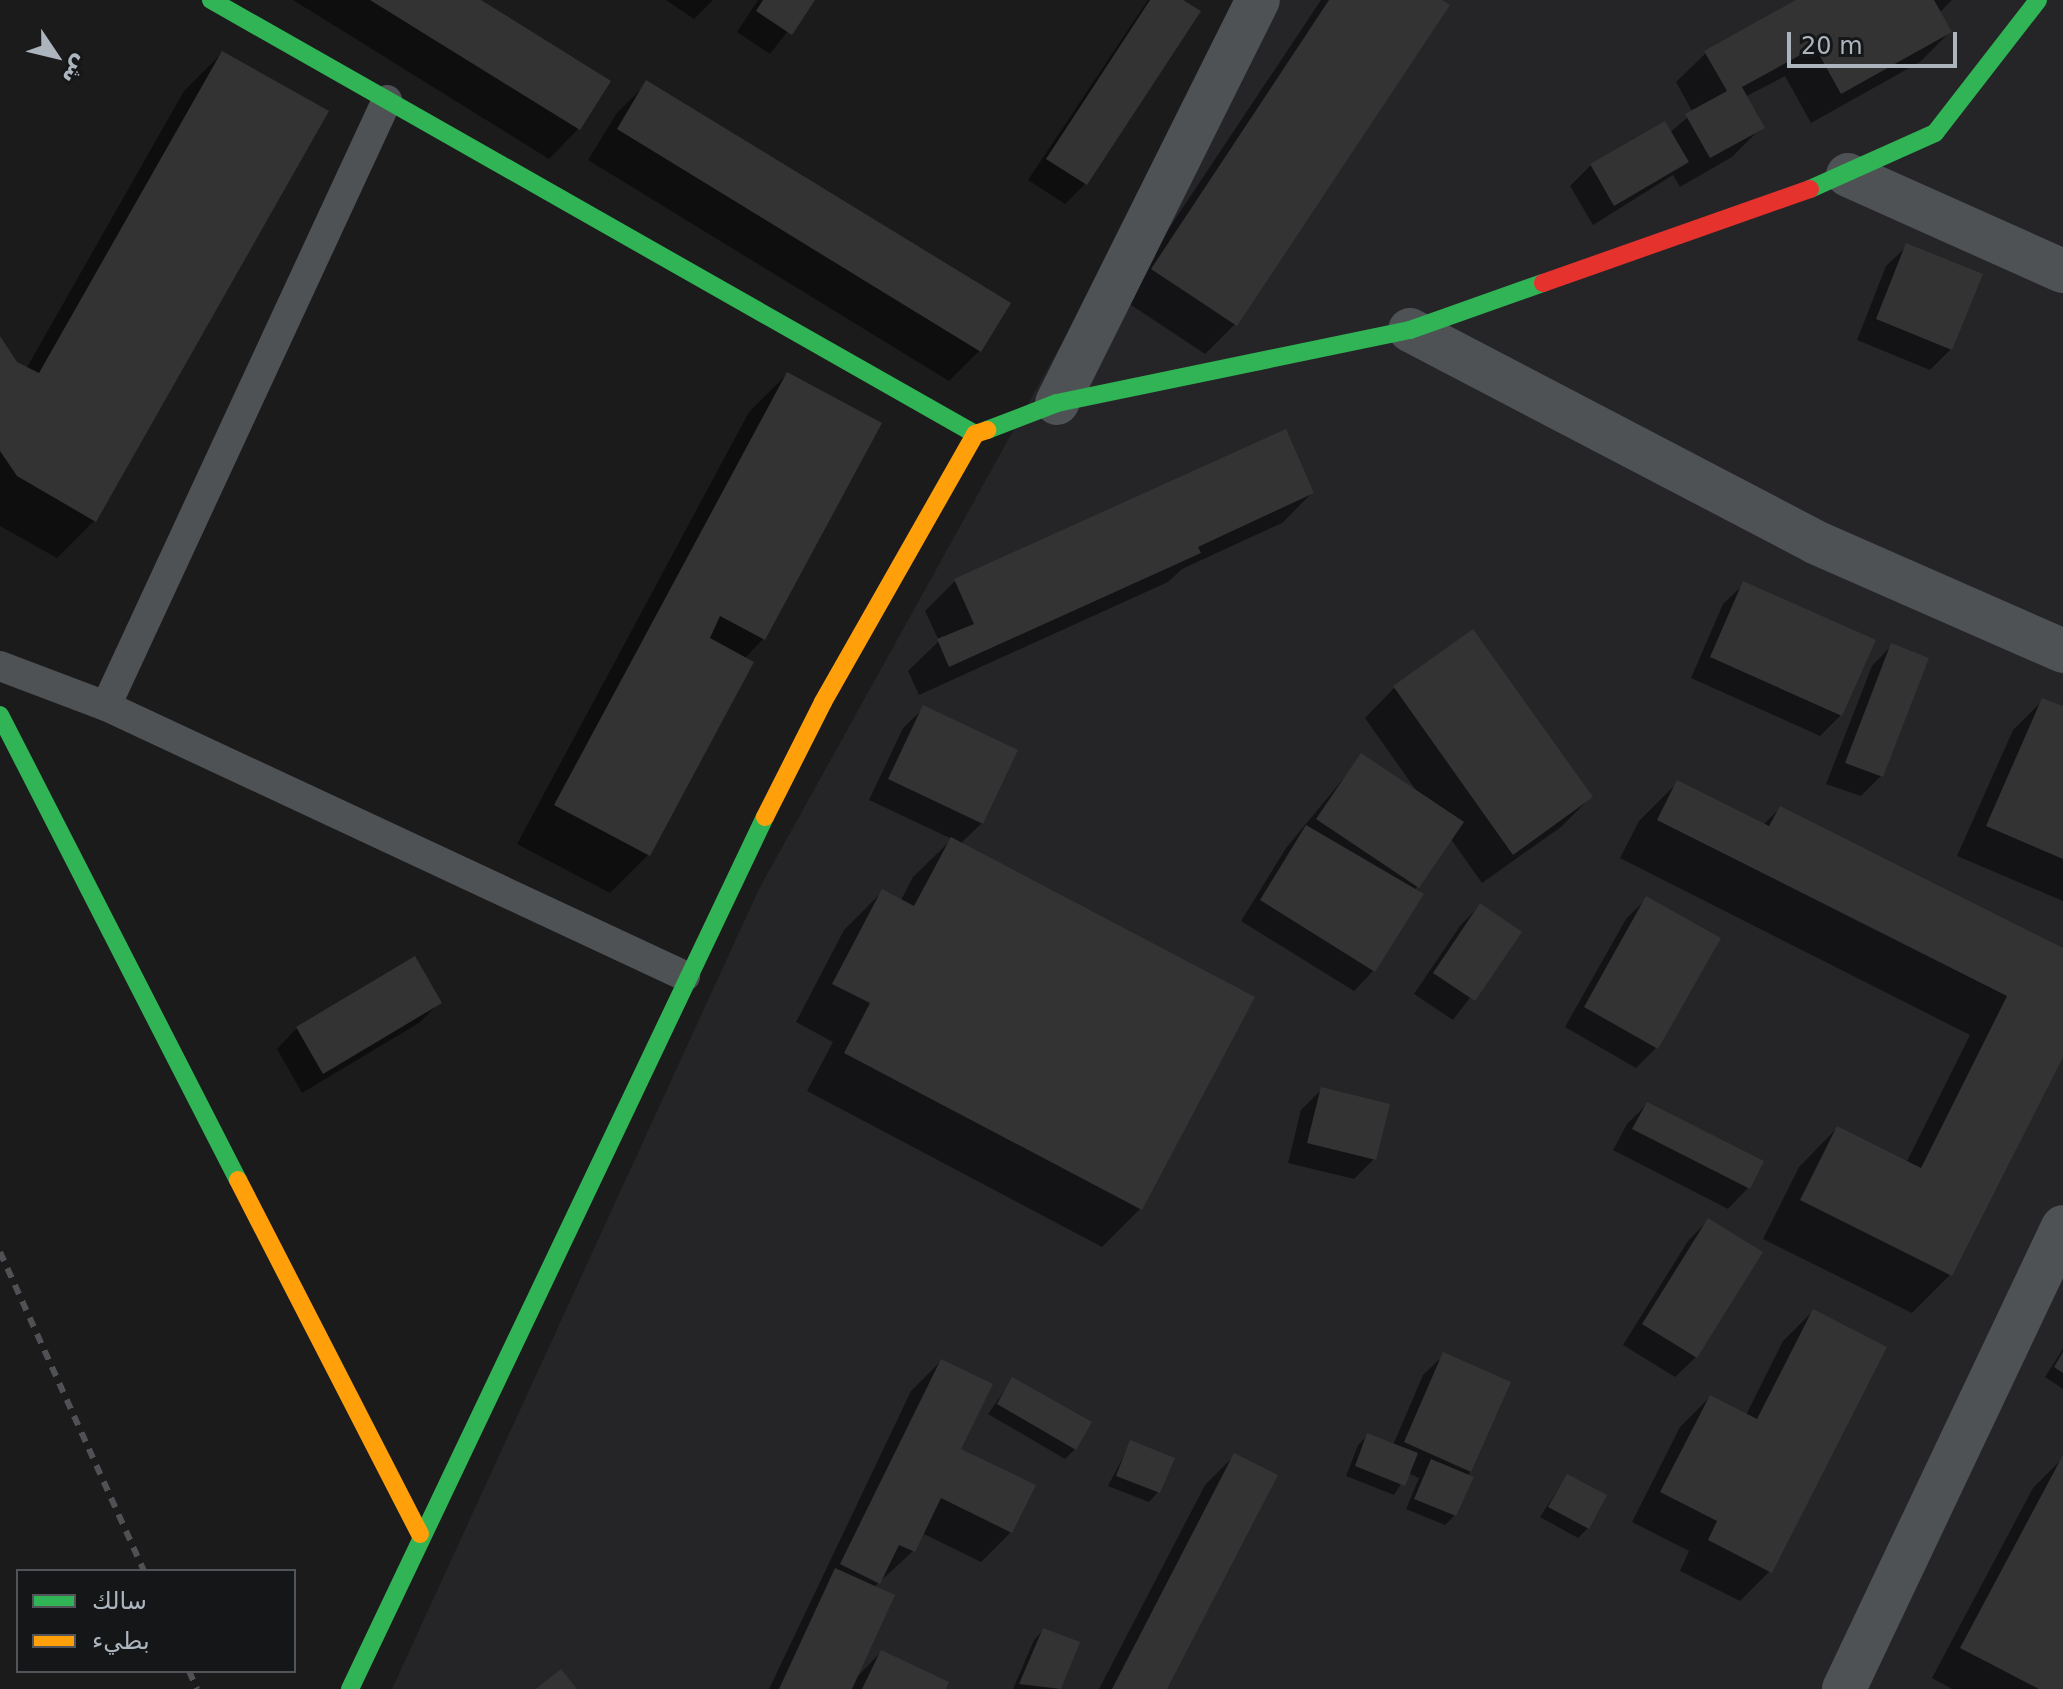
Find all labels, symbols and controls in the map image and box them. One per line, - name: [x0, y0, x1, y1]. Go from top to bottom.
- north arrow: [16, 16, 96, 96]
- scale bar: [1791, 16, 1961, 66]
- text: 20 m: [1801, 32, 1863, 60]
- text: ش: [57, 50, 95, 90]
- legend: [16, 1569, 296, 1673]
- text: سالك: [92, 1587, 147, 1615]
- text: بطيء: [92, 1627, 150, 1655]

